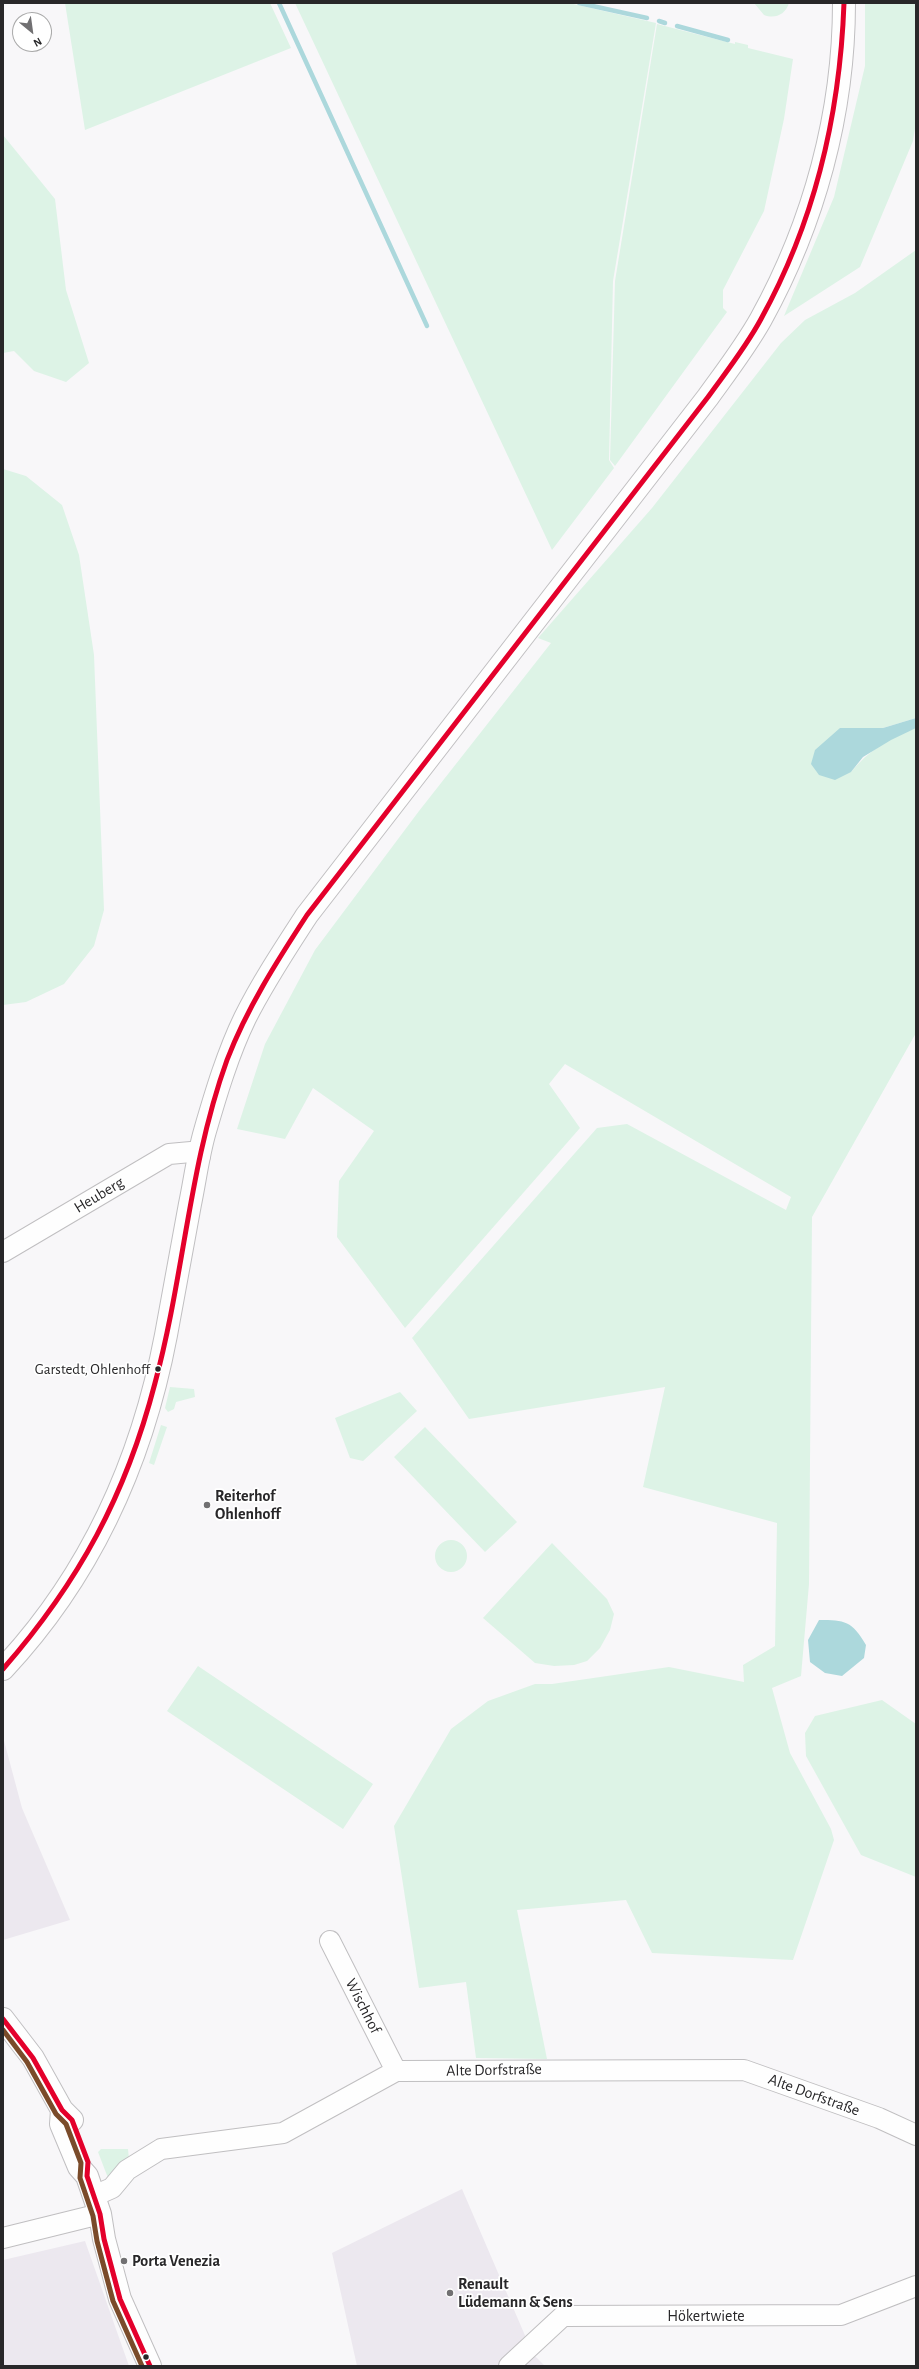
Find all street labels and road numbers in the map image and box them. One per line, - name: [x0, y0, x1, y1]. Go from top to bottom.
- street label: Heuberg: [71, 1173, 127, 1217]
- street label: Wischhof: [341, 1975, 385, 2037]
- street label: Alte Dorfstraße: [446, 2060, 542, 2080]
- street label: Alte Dorfstraße: [766, 2070, 862, 2120]
- street label: Hökertwiete: [667, 2306, 745, 2326]

